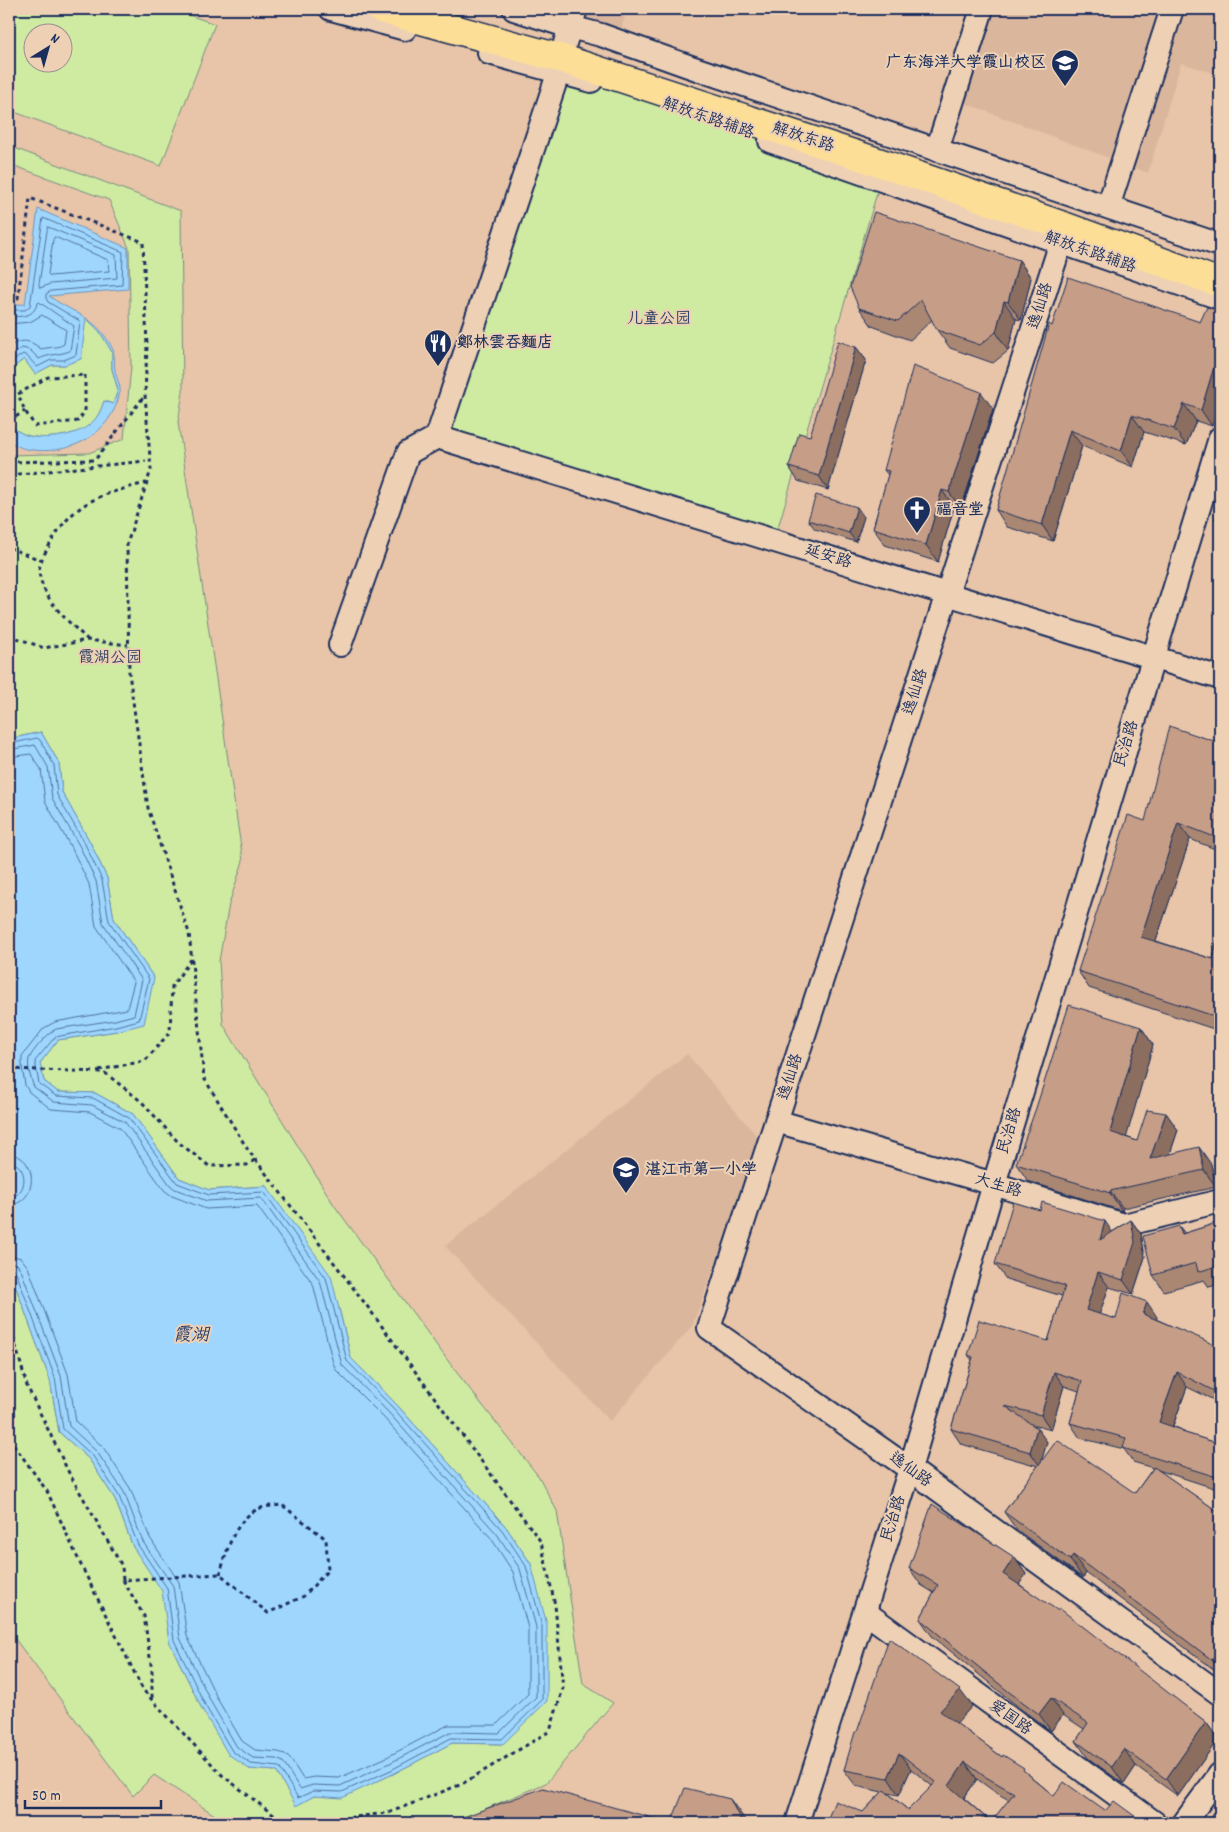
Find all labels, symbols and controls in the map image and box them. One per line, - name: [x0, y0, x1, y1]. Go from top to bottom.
- north arrow: [22, 22, 72, 72]
- text: N: [46, 29, 63, 49]
- school or university icon: 广东海洋大学霞山校区: [1050, 48, 1080, 87]
- place label: 广东海洋大学霞山校区: [886, 52, 1046, 75]
- street label: 解放东路辅路: [659, 92, 757, 146]
- street label: 解放东路: [769, 117, 837, 159]
- street label: 解放东路辅路: [1041, 226, 1139, 280]
- street label: 逸仙路: [1023, 280, 1059, 332]
- park label: 儿童公园: [627, 308, 691, 331]
- restaurant icon: 鄭林雲吞麵店: [423, 328, 453, 367]
- place label: 鄭林雲吞麵店: [457, 332, 553, 355]
- church icon: 福音堂: [902, 495, 932, 534]
- place label: 福音堂: [936, 499, 984, 522]
- street label: 延安路: [802, 539, 854, 575]
- park label: 霞湖公园: [78, 647, 142, 670]
- street label: 逸仙路: [898, 666, 934, 718]
- street label: 民治路: [1109, 718, 1145, 770]
- street label: 逸仙路: [773, 1051, 809, 1103]
- street label: 民治路: [992, 1105, 1028, 1157]
- school or university icon: 湛江市第一小学: [611, 1155, 641, 1194]
- place label: 湛江市第一小学: [645, 1159, 757, 1182]
- street label: 大生路: [972, 1168, 1024, 1204]
- water label: 霞湖: [173, 1324, 211, 1349]
- street label: 逸仙路: [884, 1447, 936, 1493]
- street label: 民治路: [876, 1493, 912, 1545]
- street label: 爱国路: [984, 1695, 1036, 1741]
- scale bar: [25, 1777, 161, 1809]
- text: 50 m: [32, 1786, 61, 1808]

